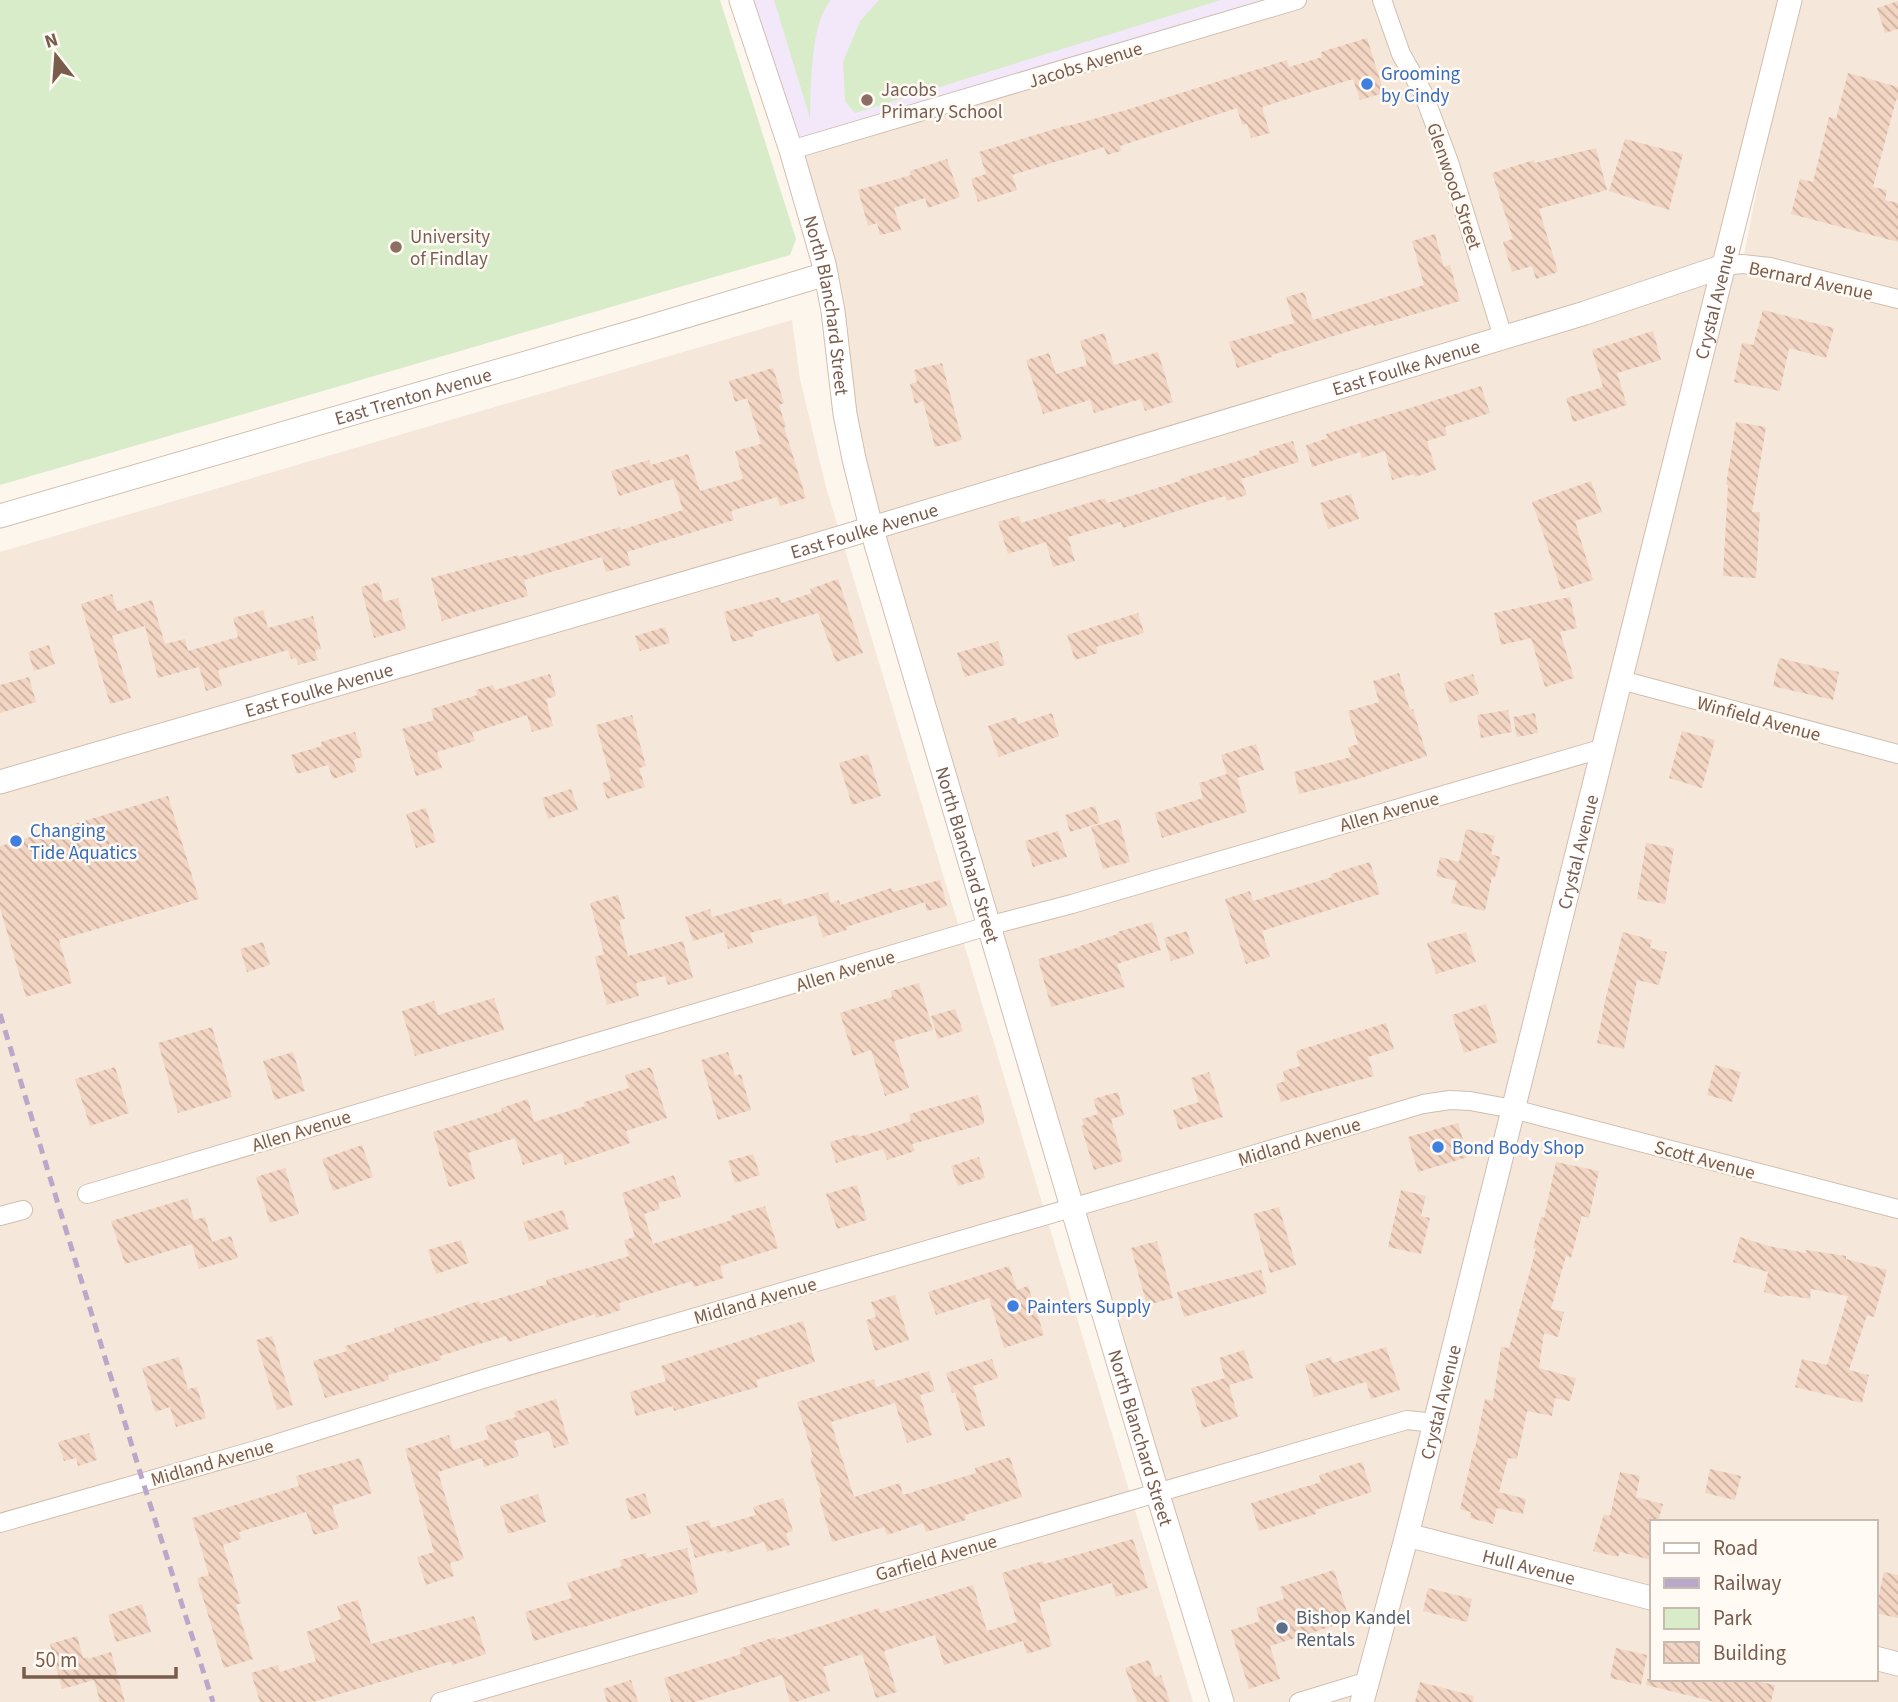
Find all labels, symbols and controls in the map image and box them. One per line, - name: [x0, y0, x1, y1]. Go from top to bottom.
- north arrow: [21, 21, 91, 91]
- text: N: [41, 26, 61, 56]
- street label: Jacobs Avenue: [1025, 35, 1146, 96]
- place label: Grooming by Cindy: [1381, 61, 1461, 110]
- marker: Grooming by Cindy: [1359, 76, 1375, 92]
- place label: Jacobs Primary School: [881, 77, 1003, 126]
- marker: Jacobs Primary School: [859, 92, 875, 108]
- street label: Glenwood Street: [1419, 119, 1488, 254]
- street label: North Blanchard Street: [796, 212, 855, 397]
- place label: University of Findlay: [410, 224, 490, 273]
- marker: University of Findlay: [388, 239, 404, 255]
- street label: Crystal Avenue: [1689, 242, 1743, 362]
- street label: Bernard Avenue: [1746, 255, 1875, 308]
- street label: East Foulke Avenue: [1329, 333, 1484, 403]
- street label: East Trenton Avenue: [332, 362, 495, 433]
- street label: East Foulke Avenue: [787, 497, 942, 567]
- street label: East Foulke Avenue: [242, 657, 396, 725]
- street label: Winfield Avenue: [1694, 690, 1824, 749]
- street label: North Blanchard Street: [928, 764, 1005, 947]
- street label: Allen Avenue: [1337, 785, 1442, 840]
- street label: Crystal Avenue: [1552, 792, 1606, 912]
- place label: Changing Tide Aquatics: [30, 818, 137, 867]
- marker: Changing Tide Aquatics: [8, 833, 24, 849]
- street label: Allen Avenue: [793, 944, 898, 999]
- street label: Allen Avenue: [249, 1104, 354, 1159]
- street label: Midland Avenue: [1235, 1111, 1364, 1174]
- street label: Scott Avenue: [1651, 1134, 1758, 1187]
- place label: Bond Body Shop: [1452, 1135, 1584, 1162]
- marker: Bond Body Shop: [1430, 1139, 1446, 1155]
- street label: Midland Avenue: [691, 1271, 820, 1332]
- place label: Painters Supply: [1027, 1294, 1151, 1321]
- marker: Painters Supply: [1005, 1298, 1021, 1314]
- street label: Crystal Avenue: [1414, 1342, 1469, 1463]
- street label: North Blanchard Street: [1100, 1347, 1179, 1530]
- street label: Midland Avenue: [148, 1433, 277, 1494]
- legend: [1650, 1520, 1877, 1681]
- street label: Garfield Avenue: [872, 1528, 1000, 1589]
- text: Road: [1713, 1533, 1758, 1563]
- street label: Hull Avenue: [1479, 1543, 1578, 1593]
- text: Railway: [1713, 1568, 1781, 1598]
- text: Park: [1713, 1603, 1753, 1633]
- place label: Bishop Kandel Rentals: [1296, 1605, 1411, 1654]
- marker: Bishop Kandel Rentals: [1274, 1620, 1290, 1636]
- scale bar: [24, 1636, 177, 1680]
- text: Building: [1713, 1638, 1787, 1668]
- text: 50 m: [35, 1645, 77, 1675]

